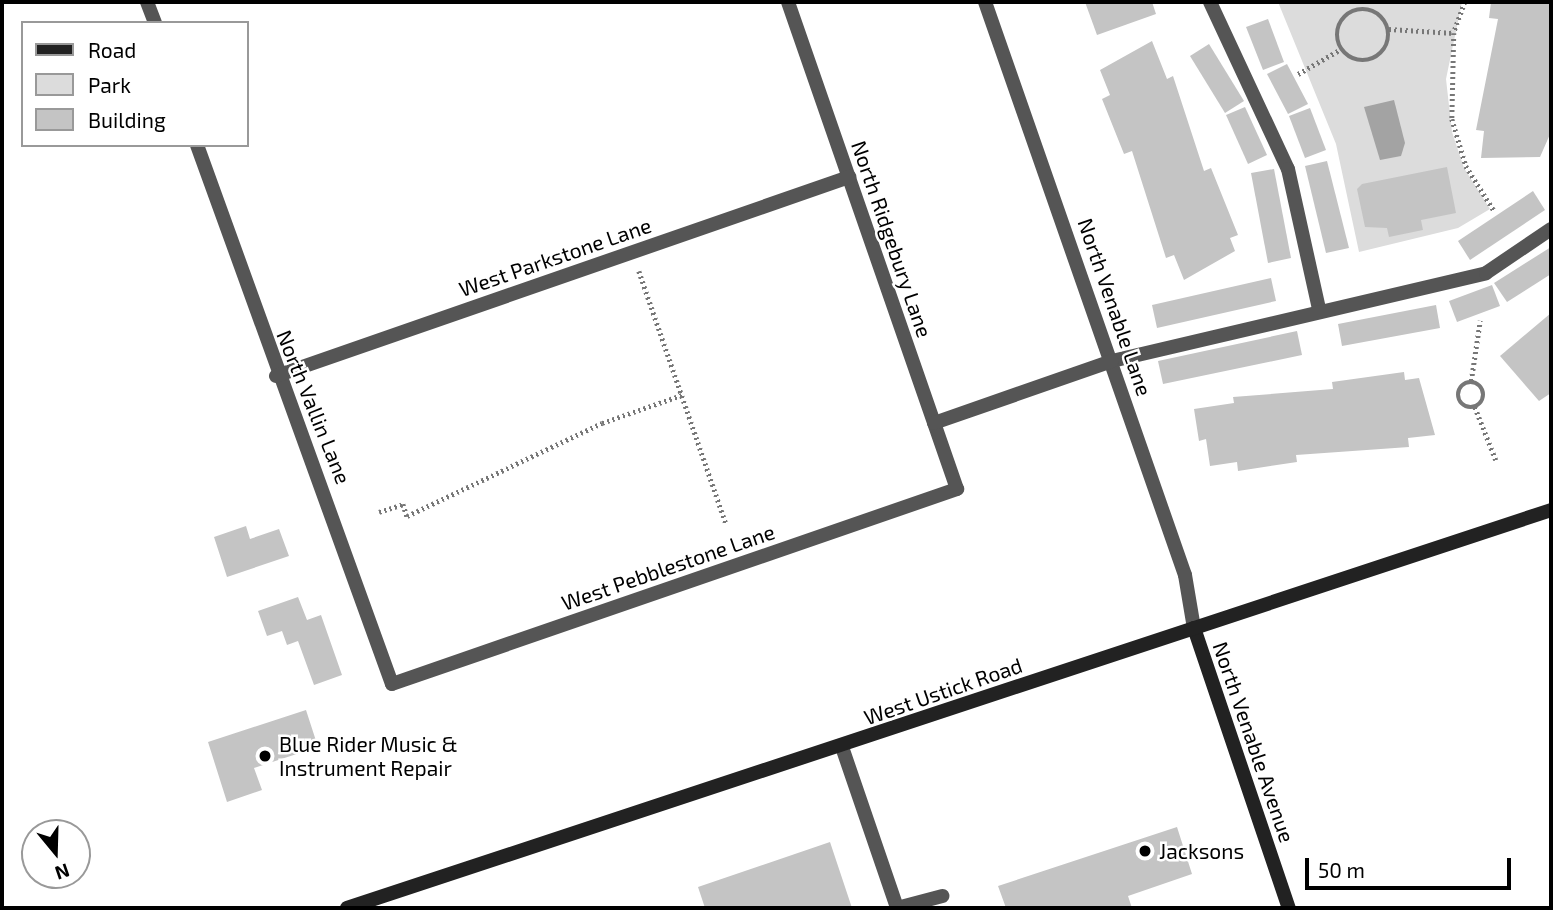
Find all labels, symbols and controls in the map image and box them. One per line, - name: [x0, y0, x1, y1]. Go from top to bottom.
- legend: [21, 21, 248, 147]
- text: Road: [88, 37, 136, 62]
- text: Park: [88, 72, 131, 97]
- text: Building: [88, 107, 166, 132]
- street label: North Ridgebury Lane: [846, 137, 938, 341]
- street label: West Parkstone Lane: [456, 212, 654, 302]
- street label: North Venable Lane: [1073, 214, 1157, 400]
- street label: North Vallin Lane: [272, 326, 356, 488]
- street label: West Pebblestone Lane: [558, 519, 778, 615]
- street label: North Venable Avenue: [1208, 638, 1300, 846]
- street label: West Ustick Road: [860, 652, 1026, 730]
- place label: Blue Rider Music & Instrument Repair: [279, 731, 458, 781]
- marker: Blue Rider Music & Instrument Repair: [257, 748, 273, 764]
- north arrow: [21, 819, 91, 889]
- place label: Jacksons: [1159, 838, 1244, 864]
- marker: Jacksons: [1137, 843, 1153, 859]
- scale bar: [1308, 844, 1514, 888]
- text: 50 m: [1318, 857, 1365, 882]
- text: N: [52, 859, 73, 886]

